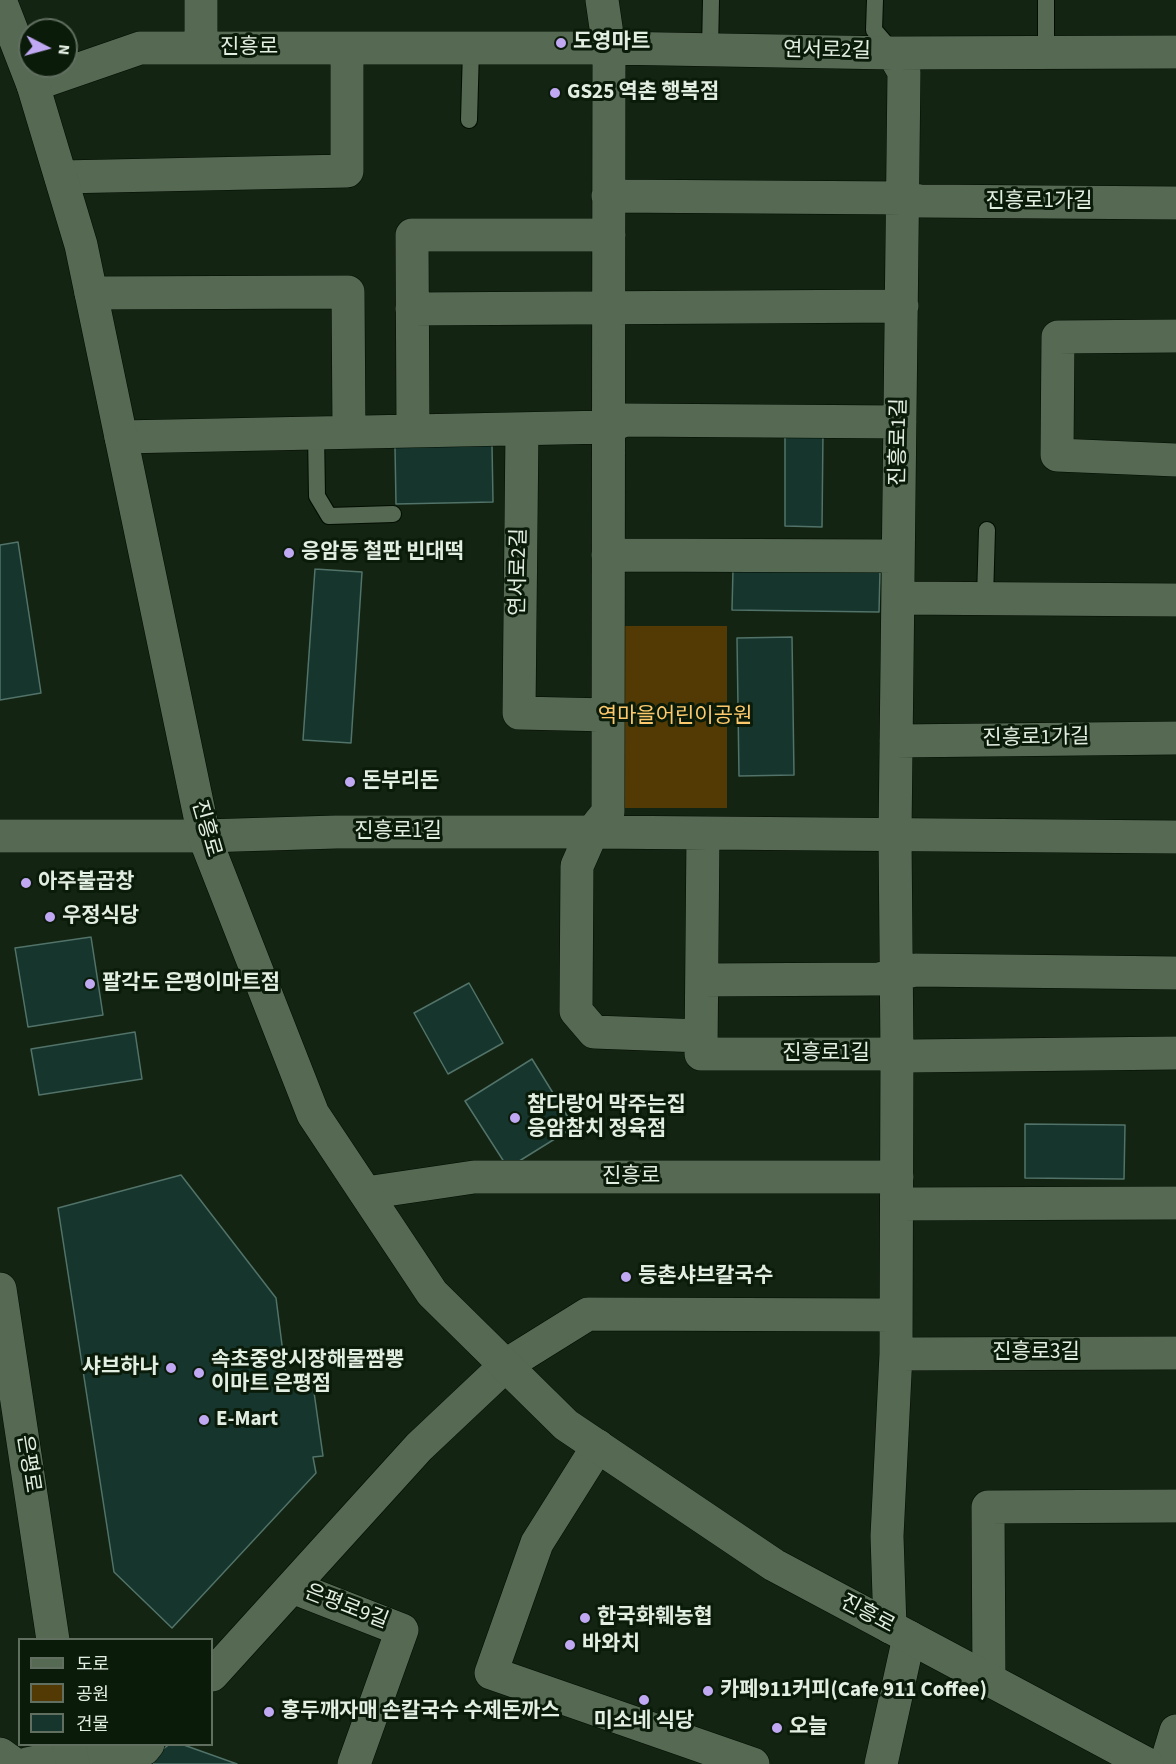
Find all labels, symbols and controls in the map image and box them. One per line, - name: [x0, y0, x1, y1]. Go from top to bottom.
- north arrow: [18, 18, 78, 78]
- place label: 도영마트: [573, 30, 650, 56]
- street label: 진흥로: [220, 35, 278, 61]
- marker: 도영마트: [554, 36, 568, 50]
- street label: 연서로2길: [783, 39, 871, 65]
- text: N: [52, 43, 75, 56]
- place label: GS25 역촌 행복점: [567, 80, 719, 106]
- marker: GS25 역촌 행복점: [548, 86, 562, 100]
- street label: 진흥로1가길: [985, 189, 1093, 215]
- street label: 진흥로1길: [887, 398, 913, 486]
- street label: 연서로2길: [507, 528, 533, 616]
- place label: 응암동 철판 빈대떡: [301, 540, 464, 566]
- marker: 응암동 철판 빈대떡: [282, 546, 296, 560]
- park label: 역마을어린이공원: [598, 704, 752, 730]
- street label: 진흥로1가길: [982, 725, 1090, 753]
- place label: 돈부리돈: [362, 769, 439, 795]
- marker: 돈부리돈: [343, 775, 357, 789]
- street label: 진흥로: [185, 798, 225, 860]
- street label: 진흥로1길: [354, 819, 442, 845]
- place label: 아주불곱창: [38, 870, 135, 896]
- marker: 아주불곱창: [19, 876, 33, 890]
- place label: 우정식당: [62, 904, 139, 930]
- marker: 우정식당: [43, 910, 57, 924]
- place label: 팔각도 은평이마트점: [102, 971, 280, 997]
- marker: 팔각도 은평이마트점: [83, 977, 97, 991]
- street label: 진흥로1길: [782, 1041, 870, 1067]
- place label: 참다랑어 막주는집 응암참치 정육점: [527, 1093, 686, 1143]
- marker: 참다랑어 막주는집 응암참치 정육점: [508, 1111, 522, 1125]
- street label: 진흥로: [602, 1164, 660, 1190]
- place label: 등촌샤브칼국수: [638, 1264, 773, 1290]
- marker: 등촌샤브칼국수: [619, 1270, 633, 1284]
- street label: 진흥로3길: [992, 1340, 1080, 1366]
- place label: 속초중앙시장해물짬뽕 이마트 은평점: [211, 1348, 404, 1398]
- place label: 샤브하나: [82, 1355, 159, 1381]
- marker: 샤브하나: [164, 1361, 178, 1375]
- marker: 속초중앙시장해물짬뽕 이마트 은평점: [192, 1366, 206, 1380]
- place label: E-Mart: [216, 1407, 278, 1433]
- marker: E-Mart: [197, 1413, 211, 1427]
- street label: 은평로: [10, 1433, 44, 1495]
- street label: 은평로9길: [301, 1581, 391, 1635]
- street label: 진흥로: [835, 1590, 899, 1640]
- place label: 한국화훼농협: [597, 1605, 713, 1631]
- marker: 한국화훼농협: [578, 1611, 592, 1625]
- place label: 바와치: [582, 1632, 640, 1658]
- legend: [18, 1638, 213, 1746]
- marker: 바와치: [563, 1638, 577, 1652]
- text: 도로: [76, 1652, 109, 1677]
- place label: 카페911커피(Cafe 911 Coffee): [720, 1678, 987, 1704]
- text: 공원: [76, 1682, 109, 1707]
- marker: 카페911커피(Cafe 911 Coffee): [701, 1684, 715, 1698]
- marker: 미소네 식당: [637, 1693, 651, 1707]
- place label: 홍두깨자매 손칼국수 수제돈까스: [281, 1699, 560, 1725]
- marker: 홍두깨자매 손칼국수 수제돈까스: [262, 1705, 276, 1719]
- place label: 미소네 식당: [594, 1709, 694, 1735]
- text: 건물: [76, 1712, 109, 1737]
- place label: 오늘: [789, 1715, 828, 1741]
- marker: 오늘: [770, 1721, 784, 1735]

